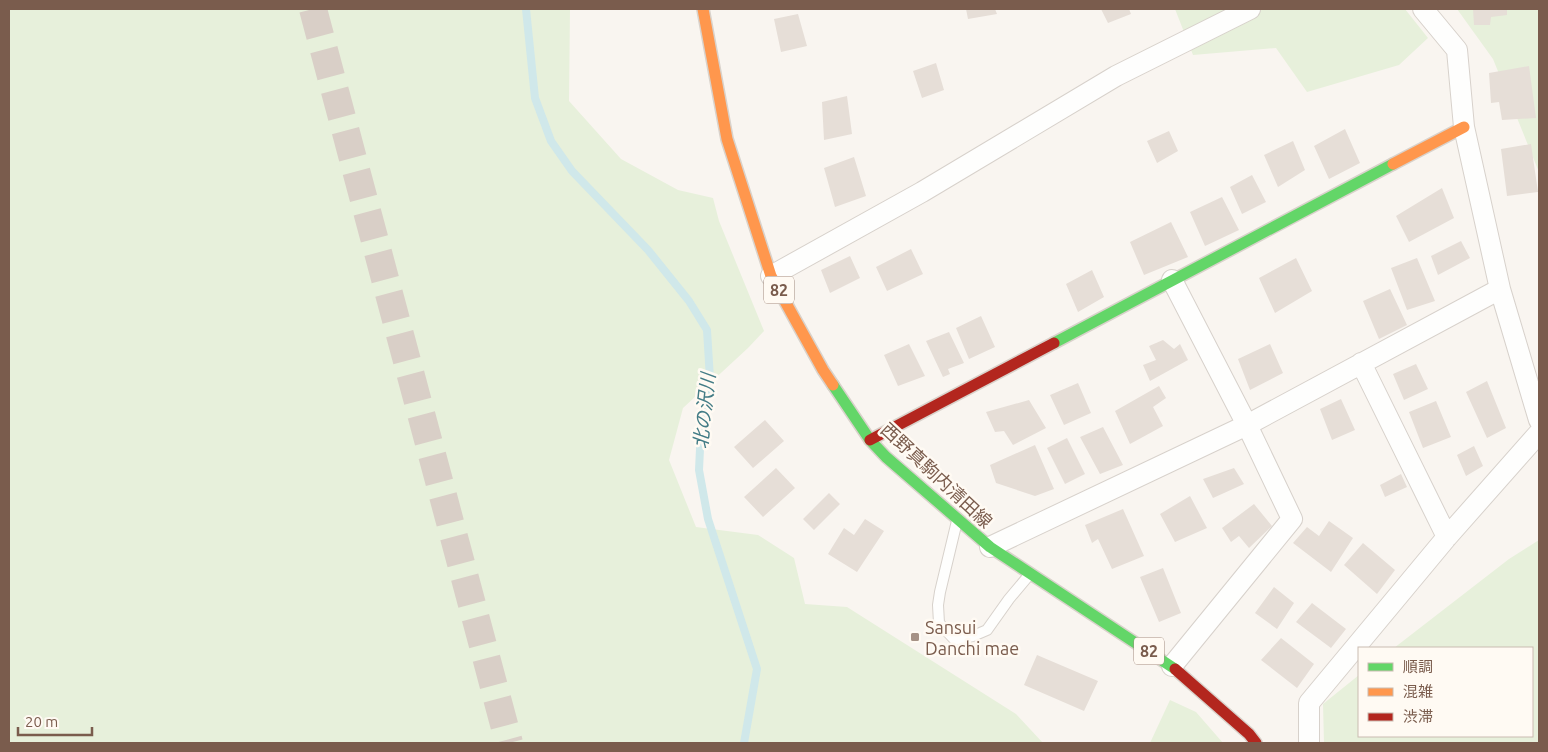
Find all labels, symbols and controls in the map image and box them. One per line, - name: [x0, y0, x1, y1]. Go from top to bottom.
- road number: 82: [764, 276, 794, 304]
- water label: 北の沢川: [689, 370, 719, 450]
- street label: 西野真駒内清田線: [878, 419, 996, 531]
- place label: Sansui Danchi mae: [925, 617, 1019, 658]
- marker: Sansui Danchi mae: [909, 631, 921, 643]
- road number: 82: [1134, 637, 1164, 664]
- legend: [1358, 647, 1533, 737]
- text: 順調: [1403, 658, 1433, 675]
- text: 混雑: [1403, 683, 1433, 700]
- scale bar: [18, 704, 91, 736]
- text: 渋滞: [1403, 708, 1433, 725]
- text: 20 m: [25, 713, 58, 730]

